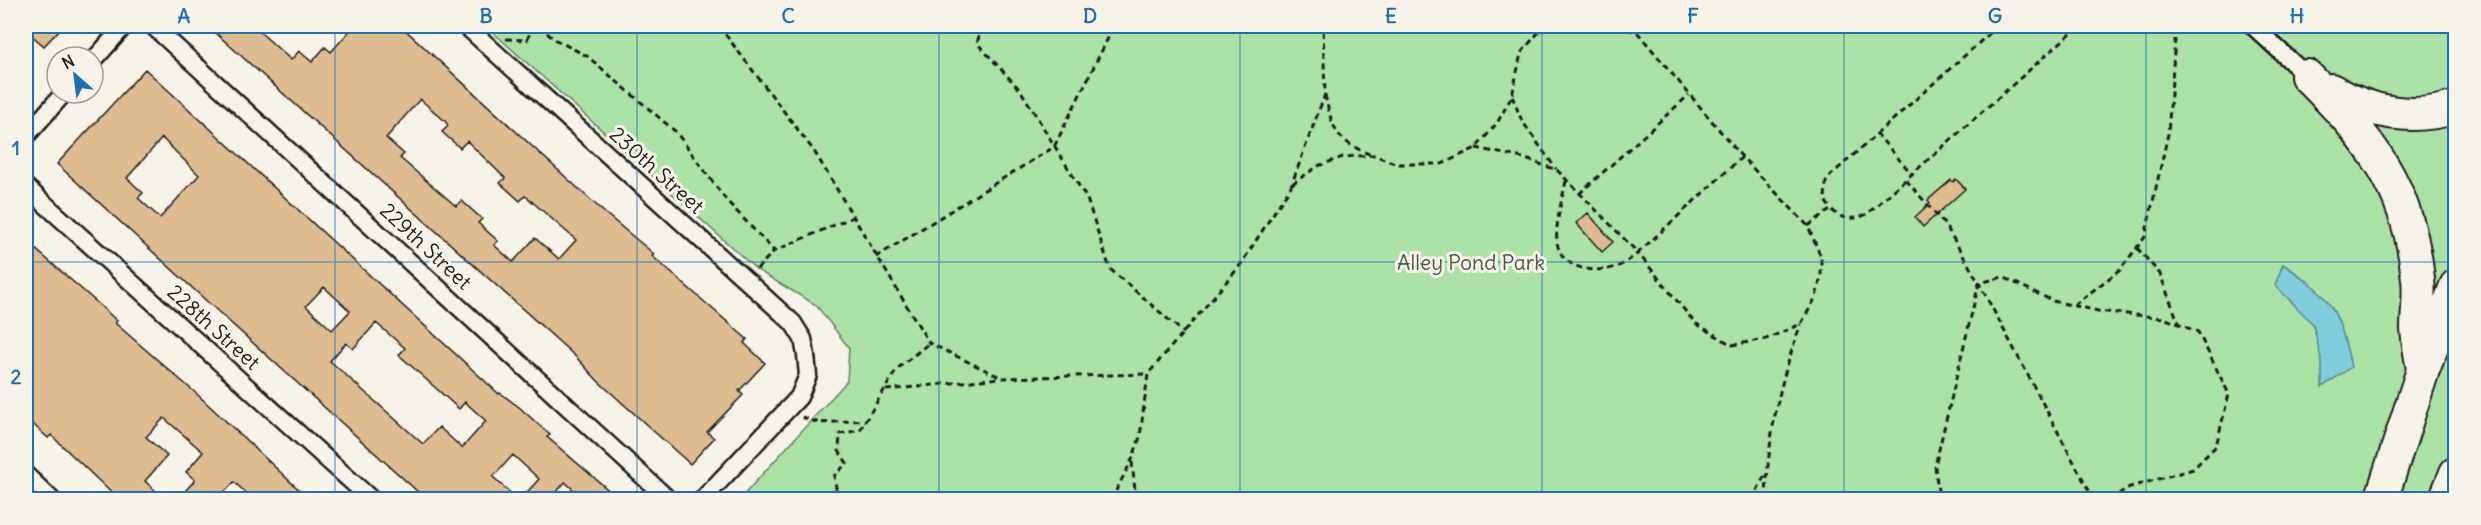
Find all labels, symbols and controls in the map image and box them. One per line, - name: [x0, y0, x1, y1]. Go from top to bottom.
- text: A: [178, 3, 191, 28]
- text: B: [479, 3, 493, 28]
- text: C: [781, 3, 795, 28]
- text: D: [1083, 3, 1097, 28]
- text: E: [1385, 3, 1397, 28]
- text: F: [1687, 3, 1699, 28]
- text: G: [1988, 3, 2002, 28]
- text: H: [2290, 3, 2304, 28]
- north arrow: [45, 45, 105, 105]
- text: N: [58, 50, 78, 73]
- street label: 230th Street: [604, 121, 710, 219]
- text: 1: [12, 135, 20, 160]
- street label: 229th Street: [375, 197, 477, 295]
- park label: Alley Pond Park: [1397, 249, 1545, 276]
- street label: 228th Street: [162, 278, 266, 376]
- text: 2: [11, 364, 22, 389]

